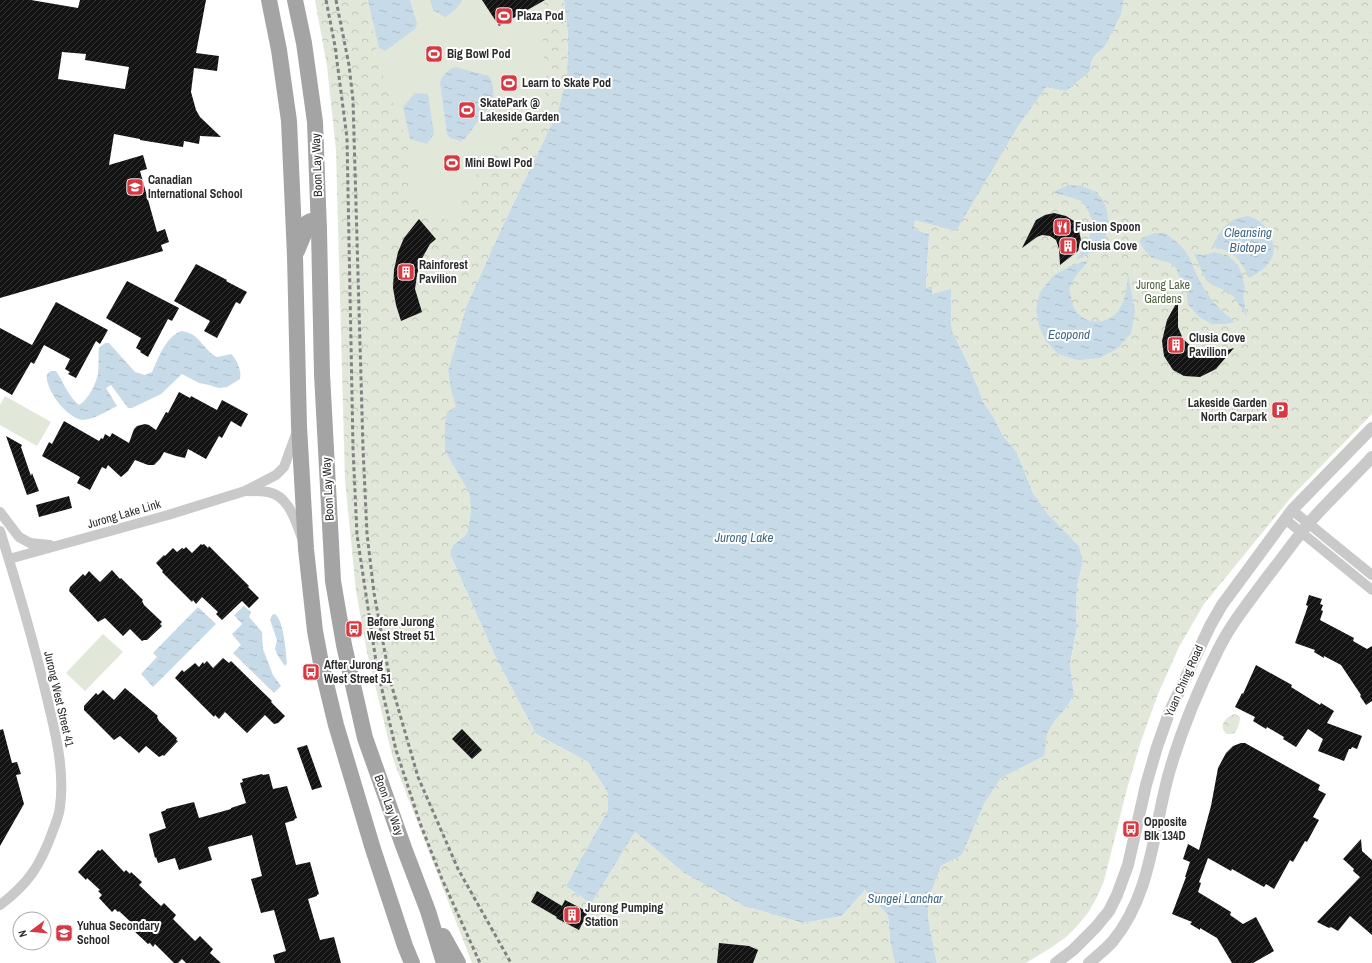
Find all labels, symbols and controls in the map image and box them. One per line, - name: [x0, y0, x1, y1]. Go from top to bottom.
- sports icon: Plaza Pod: [494, 6, 514, 26]
- place label: Plaza Pod: [517, 8, 564, 24]
- sports icon: Big Bowl Pod: [424, 44, 444, 64]
- place label: Big Bowl Pod: [447, 46, 510, 62]
- sports icon: Learn to Skate Pod: [499, 73, 519, 93]
- place label: Learn to Skate Pod: [522, 75, 611, 91]
- place label: SkatePark @ Lakeside Garden: [480, 95, 559, 125]
- sports icon: SkatePark @ Lakeside Garden: [457, 100, 477, 120]
- street label: Boon Lay Way: [308, 133, 326, 197]
- sports icon: Mini Bowl Pod: [442, 153, 462, 173]
- place label: Mini Bowl Pod: [465, 155, 532, 171]
- place label: Canadian International School: [148, 172, 243, 202]
- school or university icon: Canadian International School: [125, 177, 145, 197]
- restaurant icon: Fusion Spoon: [1052, 217, 1072, 237]
- place label: Fusion Spoon: [1075, 219, 1141, 235]
- water label: Cleansing Biotope: [1224, 224, 1272, 256]
- building icon: Clusia Cove: [1058, 236, 1078, 256]
- place label: Clusia Cove: [1081, 238, 1138, 254]
- place label: Rainforest Pavilion: [419, 257, 468, 287]
- building icon: Rainforest Pavilion: [396, 262, 416, 282]
- park label: Jurong Lake Gardens: [1136, 277, 1190, 307]
- water label: Ecopond: [1048, 326, 1090, 343]
- place label: Clusia Cove Pavilion: [1189, 330, 1246, 360]
- building icon: Clusia Cove Pavilion: [1166, 335, 1186, 355]
- place label: Lakeside Garden North Carpark: [1188, 395, 1268, 425]
- parking icon: Lakeside Garden North Carpark: [1270, 400, 1290, 420]
- street label: Boon Lay Way: [318, 457, 338, 521]
- street label: Jurong Lake Link: [86, 496, 163, 532]
- water label: Jurong Lake: [714, 529, 773, 546]
- place label: Before Jurong West Street 51: [367, 614, 435, 644]
- bus stop icon: Before Jurong West Street 51: [344, 619, 364, 639]
- street label: Yuan Ching Road: [1161, 642, 1207, 720]
- street label: Jurong West Street 41: [40, 650, 78, 749]
- place label: After Jurong West Street 51: [324, 657, 392, 687]
- bus stop icon: After Jurong West Street 51: [301, 662, 321, 682]
- street label: Boon Lay Way: [371, 772, 407, 838]
- place label: Opposite Blk 134D: [1144, 814, 1187, 844]
- bus stop icon: Opposite Blk 134D: [1121, 819, 1141, 839]
- water label: Sungei Lanchar: [867, 890, 943, 907]
- place label: Jurong Pumping Station: [585, 900, 663, 930]
- building icon: Jurong Pumping Station: [562, 905, 582, 925]
- north arrow: [12, 911, 52, 951]
- place label: Yuhua Secondary School: [77, 918, 160, 948]
- school or university icon: Yuhua Secondary School: [54, 923, 74, 943]
- text: N: [15, 929, 30, 939]

